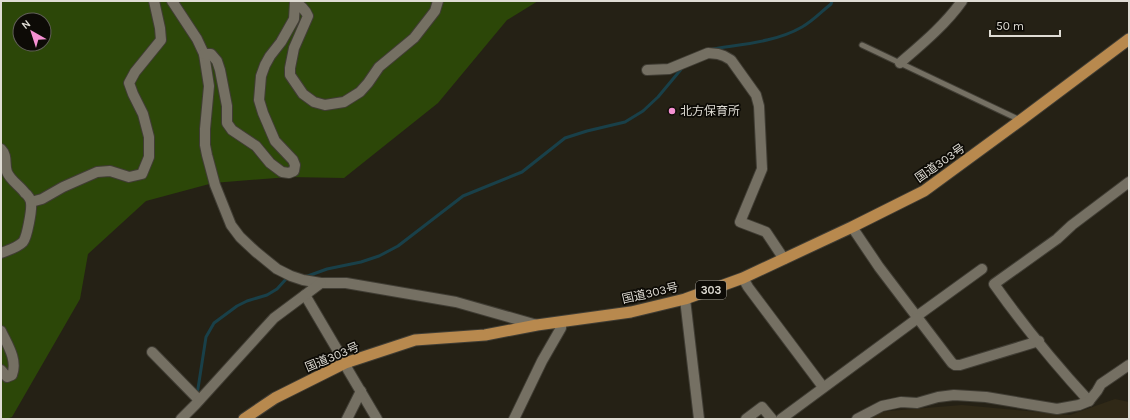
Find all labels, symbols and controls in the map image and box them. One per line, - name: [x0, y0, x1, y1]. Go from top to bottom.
- north arrow: [12, 12, 52, 52]
- scale bar: [990, 12, 1060, 38]
- text: N: [19, 17, 33, 32]
- text: 50 m: [996, 19, 1024, 33]
- place label: 北方保育所: [680, 104, 740, 118]
- marker: 北方保育所: [667, 106, 677, 116]
- street label: 国道303号: [913, 141, 967, 185]
- street label: 国道303号: [621, 280, 679, 306]
- road number: 303: [696, 281, 726, 299]
- street label: 国道303号: [303, 339, 361, 375]

